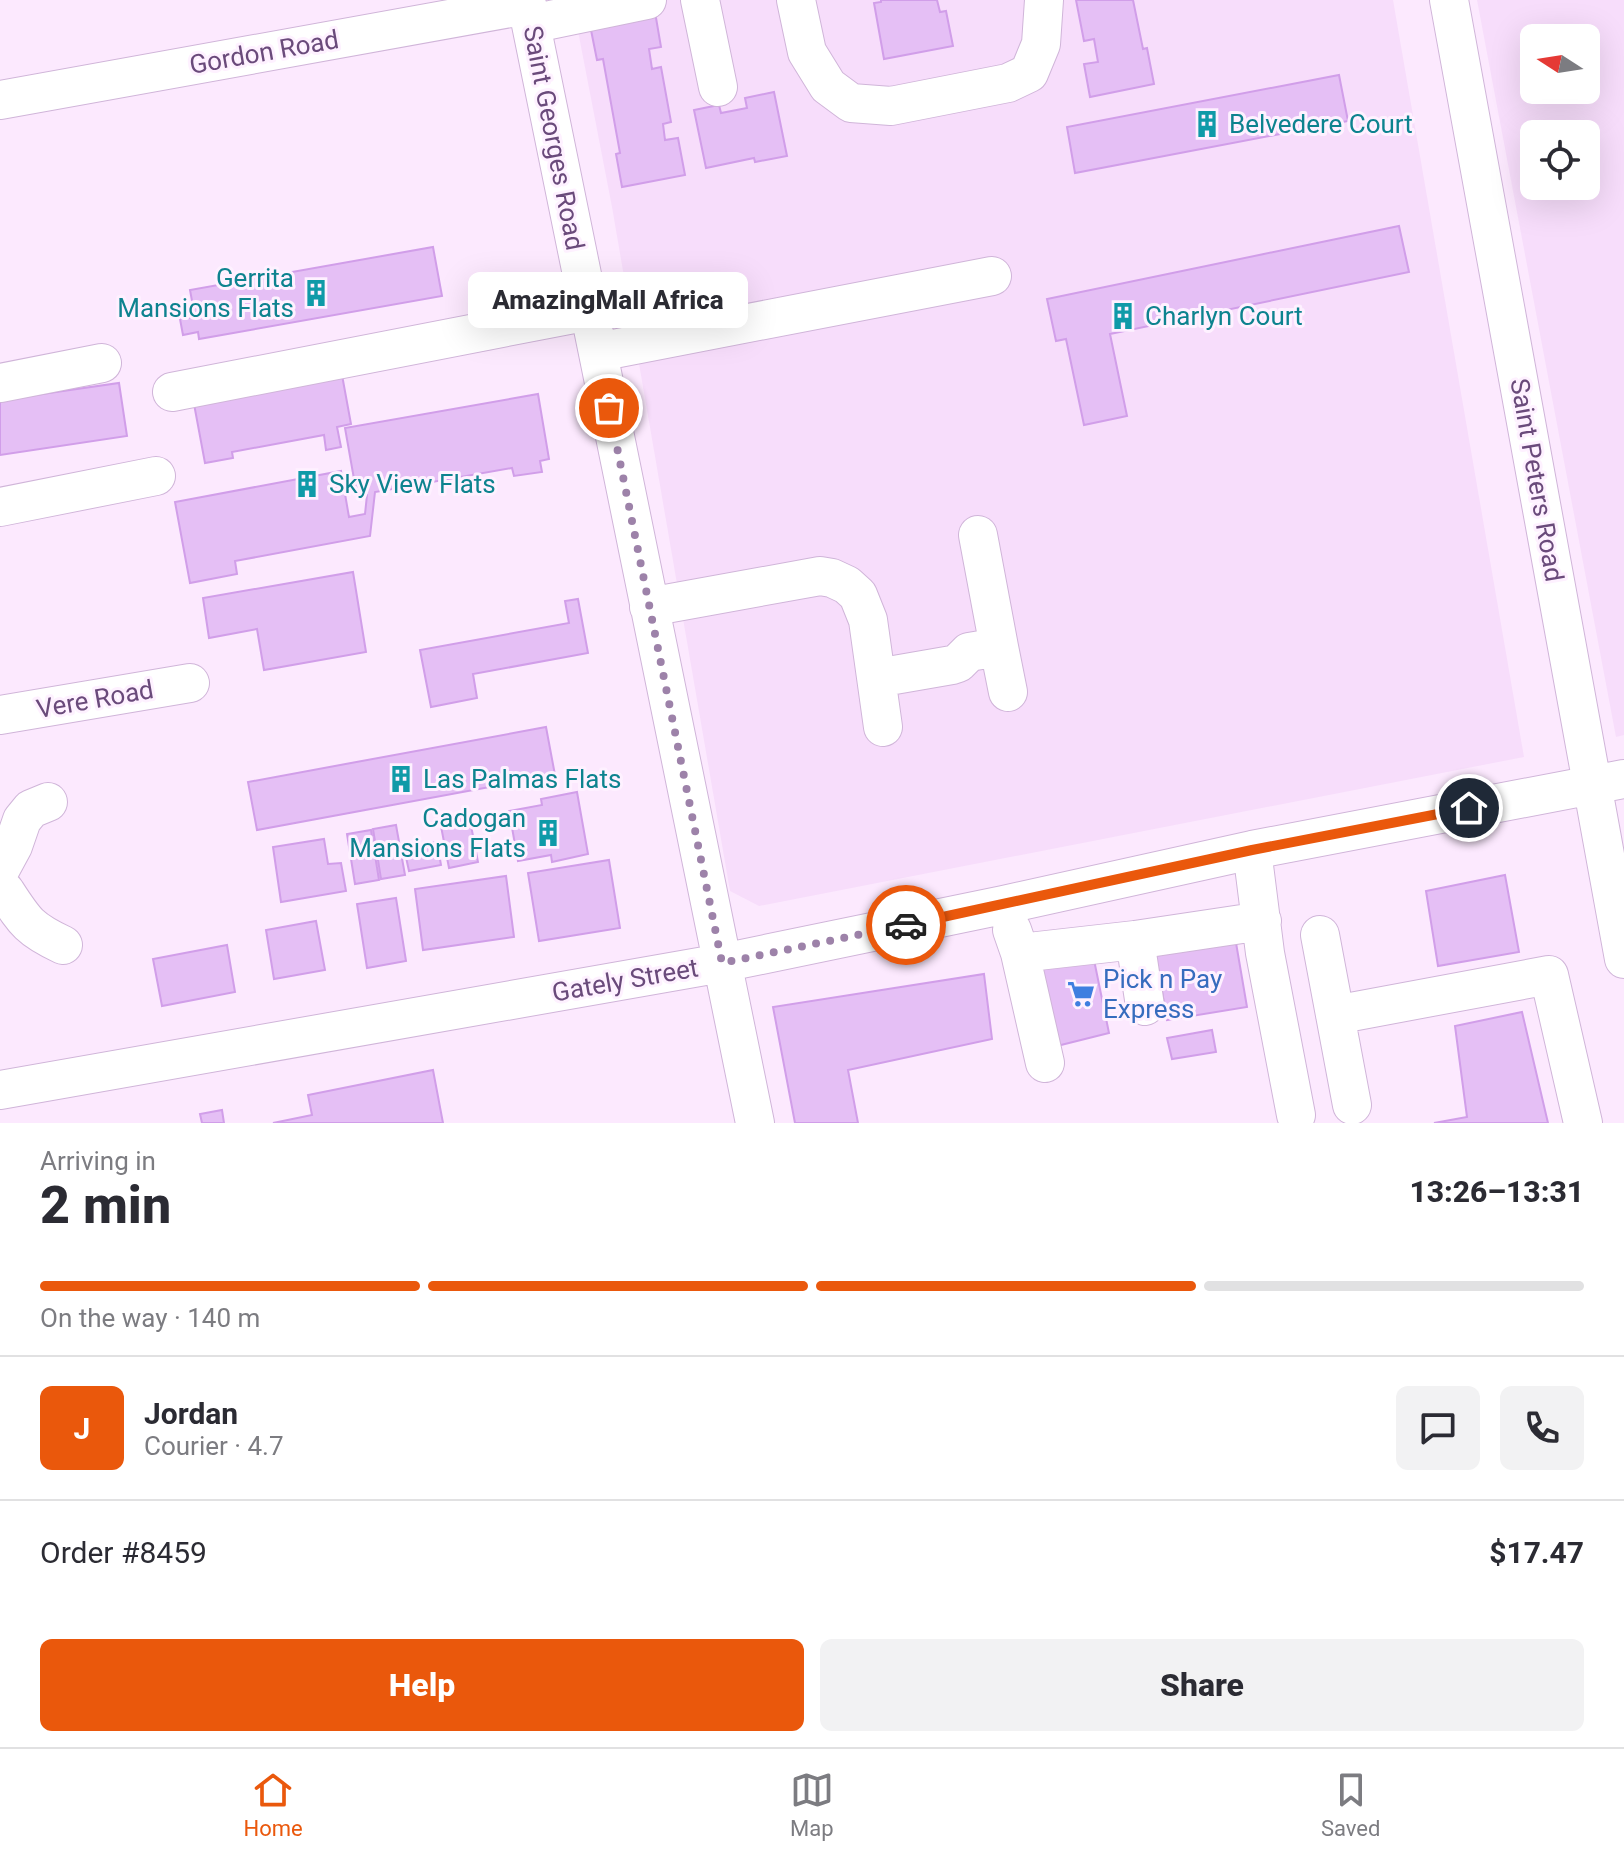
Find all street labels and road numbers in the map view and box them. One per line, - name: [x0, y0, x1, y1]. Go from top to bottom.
- street label: Saint Georges Road: [518, 23, 590, 253]
- street label: Gordon Road: [187, 24, 341, 80]
- street label: Saint Peters Road: [1504, 376, 1570, 584]
- street label: Vere Road: [34, 674, 156, 724]
- street label: Gately Street: [550, 952, 700, 1008]

